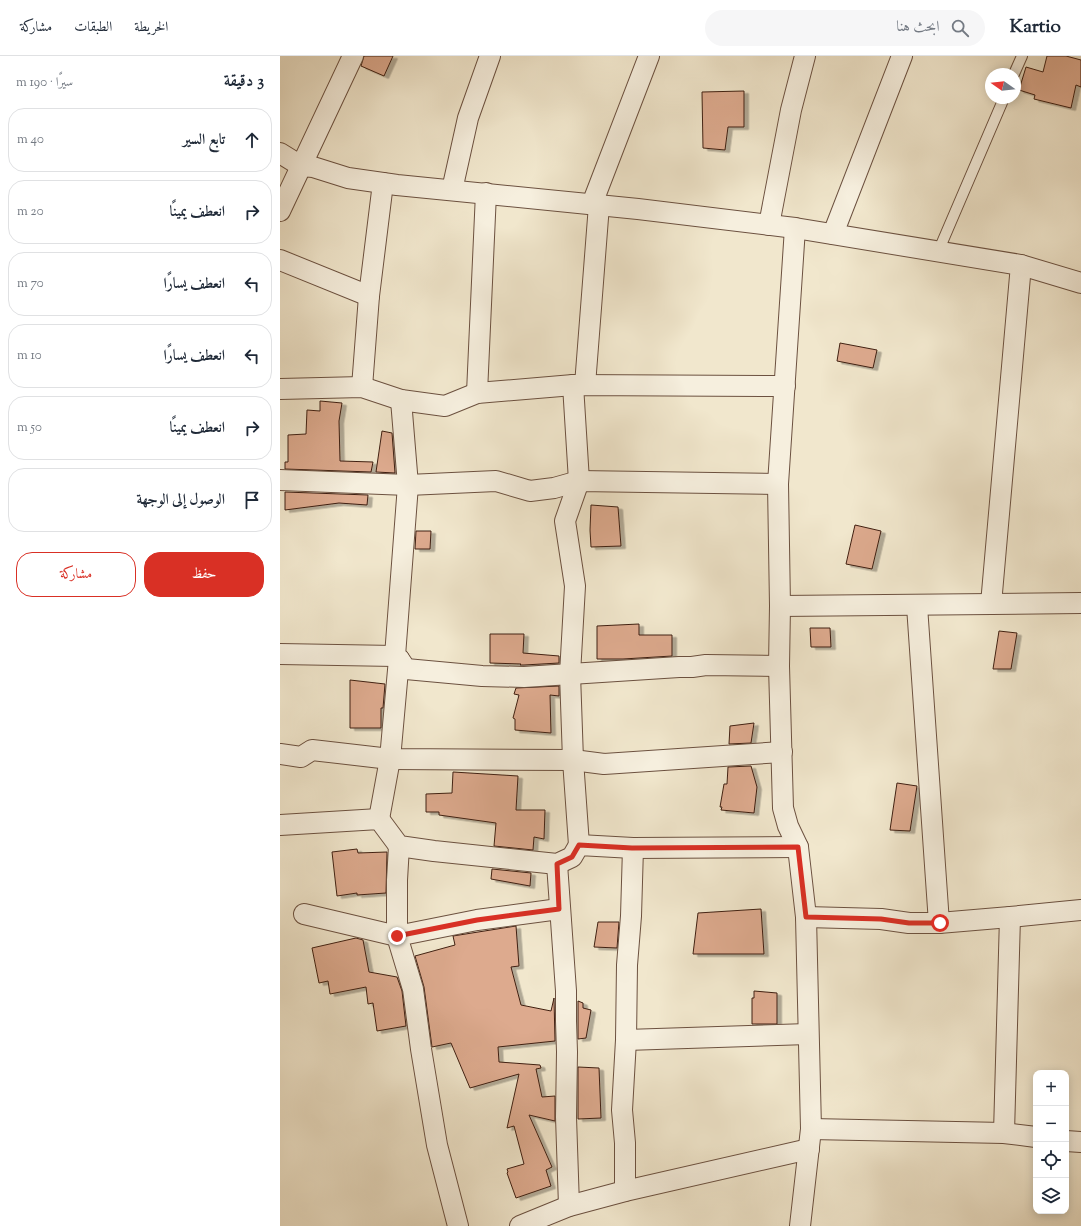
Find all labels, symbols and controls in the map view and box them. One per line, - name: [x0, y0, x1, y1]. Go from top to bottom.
- search box: [705, 10, 985, 46]
- text: Kartio: [1009, 14, 1061, 41]
- text: ابحث هنا: [896, 17, 939, 38]
- icon: search: [949, 17, 971, 39]
- text: مشاركة: [20, 18, 52, 38]
- text: الطبقات: [74, 18, 112, 38]
- text: الخريطة: [134, 18, 168, 38]
- north arrow: [985, 68, 1021, 104]
- text: 3 دقيقة: [224, 70, 264, 94]
- text: سيرًا · 190 m: [16, 74, 73, 92]
- icon: ahead: [241, 129, 263, 151]
- text: تابع السير: [183, 130, 225, 151]
- text: 40 m: [17, 131, 44, 149]
- icon: right: [241, 201, 263, 223]
- text: انعطف يمينًا: [170, 202, 225, 223]
- text: 20 m: [17, 203, 44, 221]
- icon: left: [241, 273, 263, 295]
- text: انعطف يسارًا: [164, 274, 225, 295]
- text: 70 m: [17, 275, 44, 293]
- icon: left: [241, 345, 263, 367]
- text: انعطف يسارًا: [164, 346, 225, 367]
- text: 10 m: [17, 347, 42, 365]
- icon: right: [241, 417, 263, 439]
- text: انعطف يمينًا: [170, 418, 225, 439]
- text: 50 m: [17, 419, 42, 437]
- icon: arrive: [241, 489, 263, 511]
- text: الوصول إلى الوجهة: [136, 490, 225, 511]
- button: مشاركة: [16, 552, 136, 597]
- button: حفظ: [144, 552, 264, 597]
- route start: [931, 914, 949, 932]
- route end: [388, 927, 406, 945]
- map controls: [1033, 1070, 1069, 1214]
- button: +: [1033, 1070, 1069, 1106]
- button: −: [1033, 1106, 1069, 1142]
- button: locate: [1033, 1142, 1069, 1178]
- button: layers: [1033, 1178, 1069, 1214]

